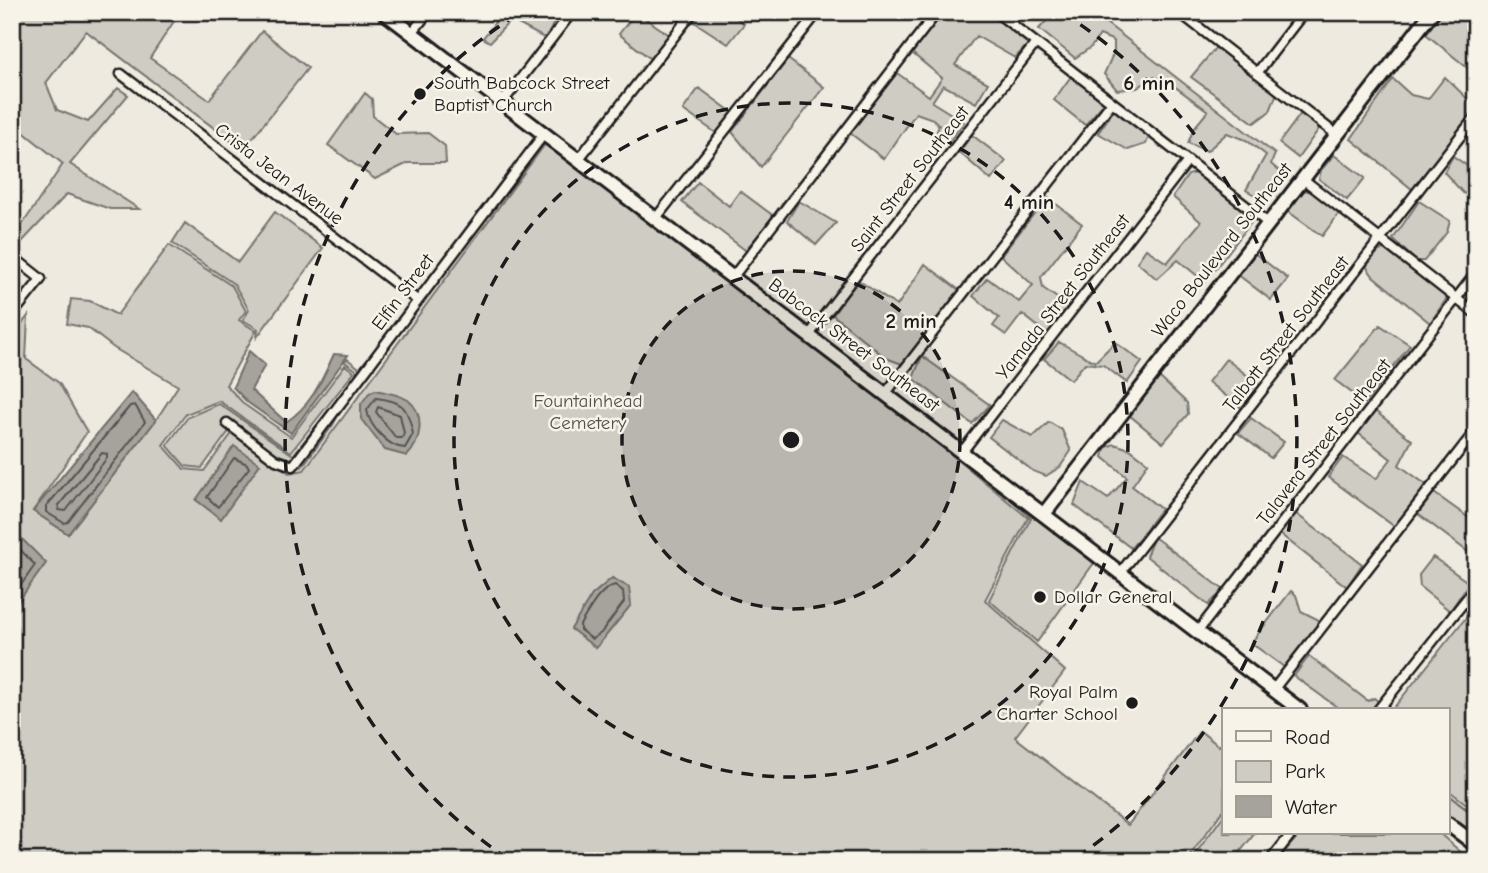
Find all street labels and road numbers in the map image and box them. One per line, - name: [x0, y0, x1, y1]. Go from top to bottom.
- street label: Saint Street Southeast: [846, 101, 974, 256]
- street label: Crista Jean Avenue: [210, 119, 348, 229]
- street label: Waco Boulevard Southeast: [1147, 158, 1297, 342]
- street label: Yamada Street Southeast: [991, 209, 1135, 384]
- street label: Elfin Street: [367, 249, 439, 334]
- street label: Talbott Street Southeast: [1218, 251, 1354, 416]
- street label: Babcock Street Southeast: [764, 274, 944, 417]
- street label: Talavera Street Southeast: [1252, 354, 1396, 529]

